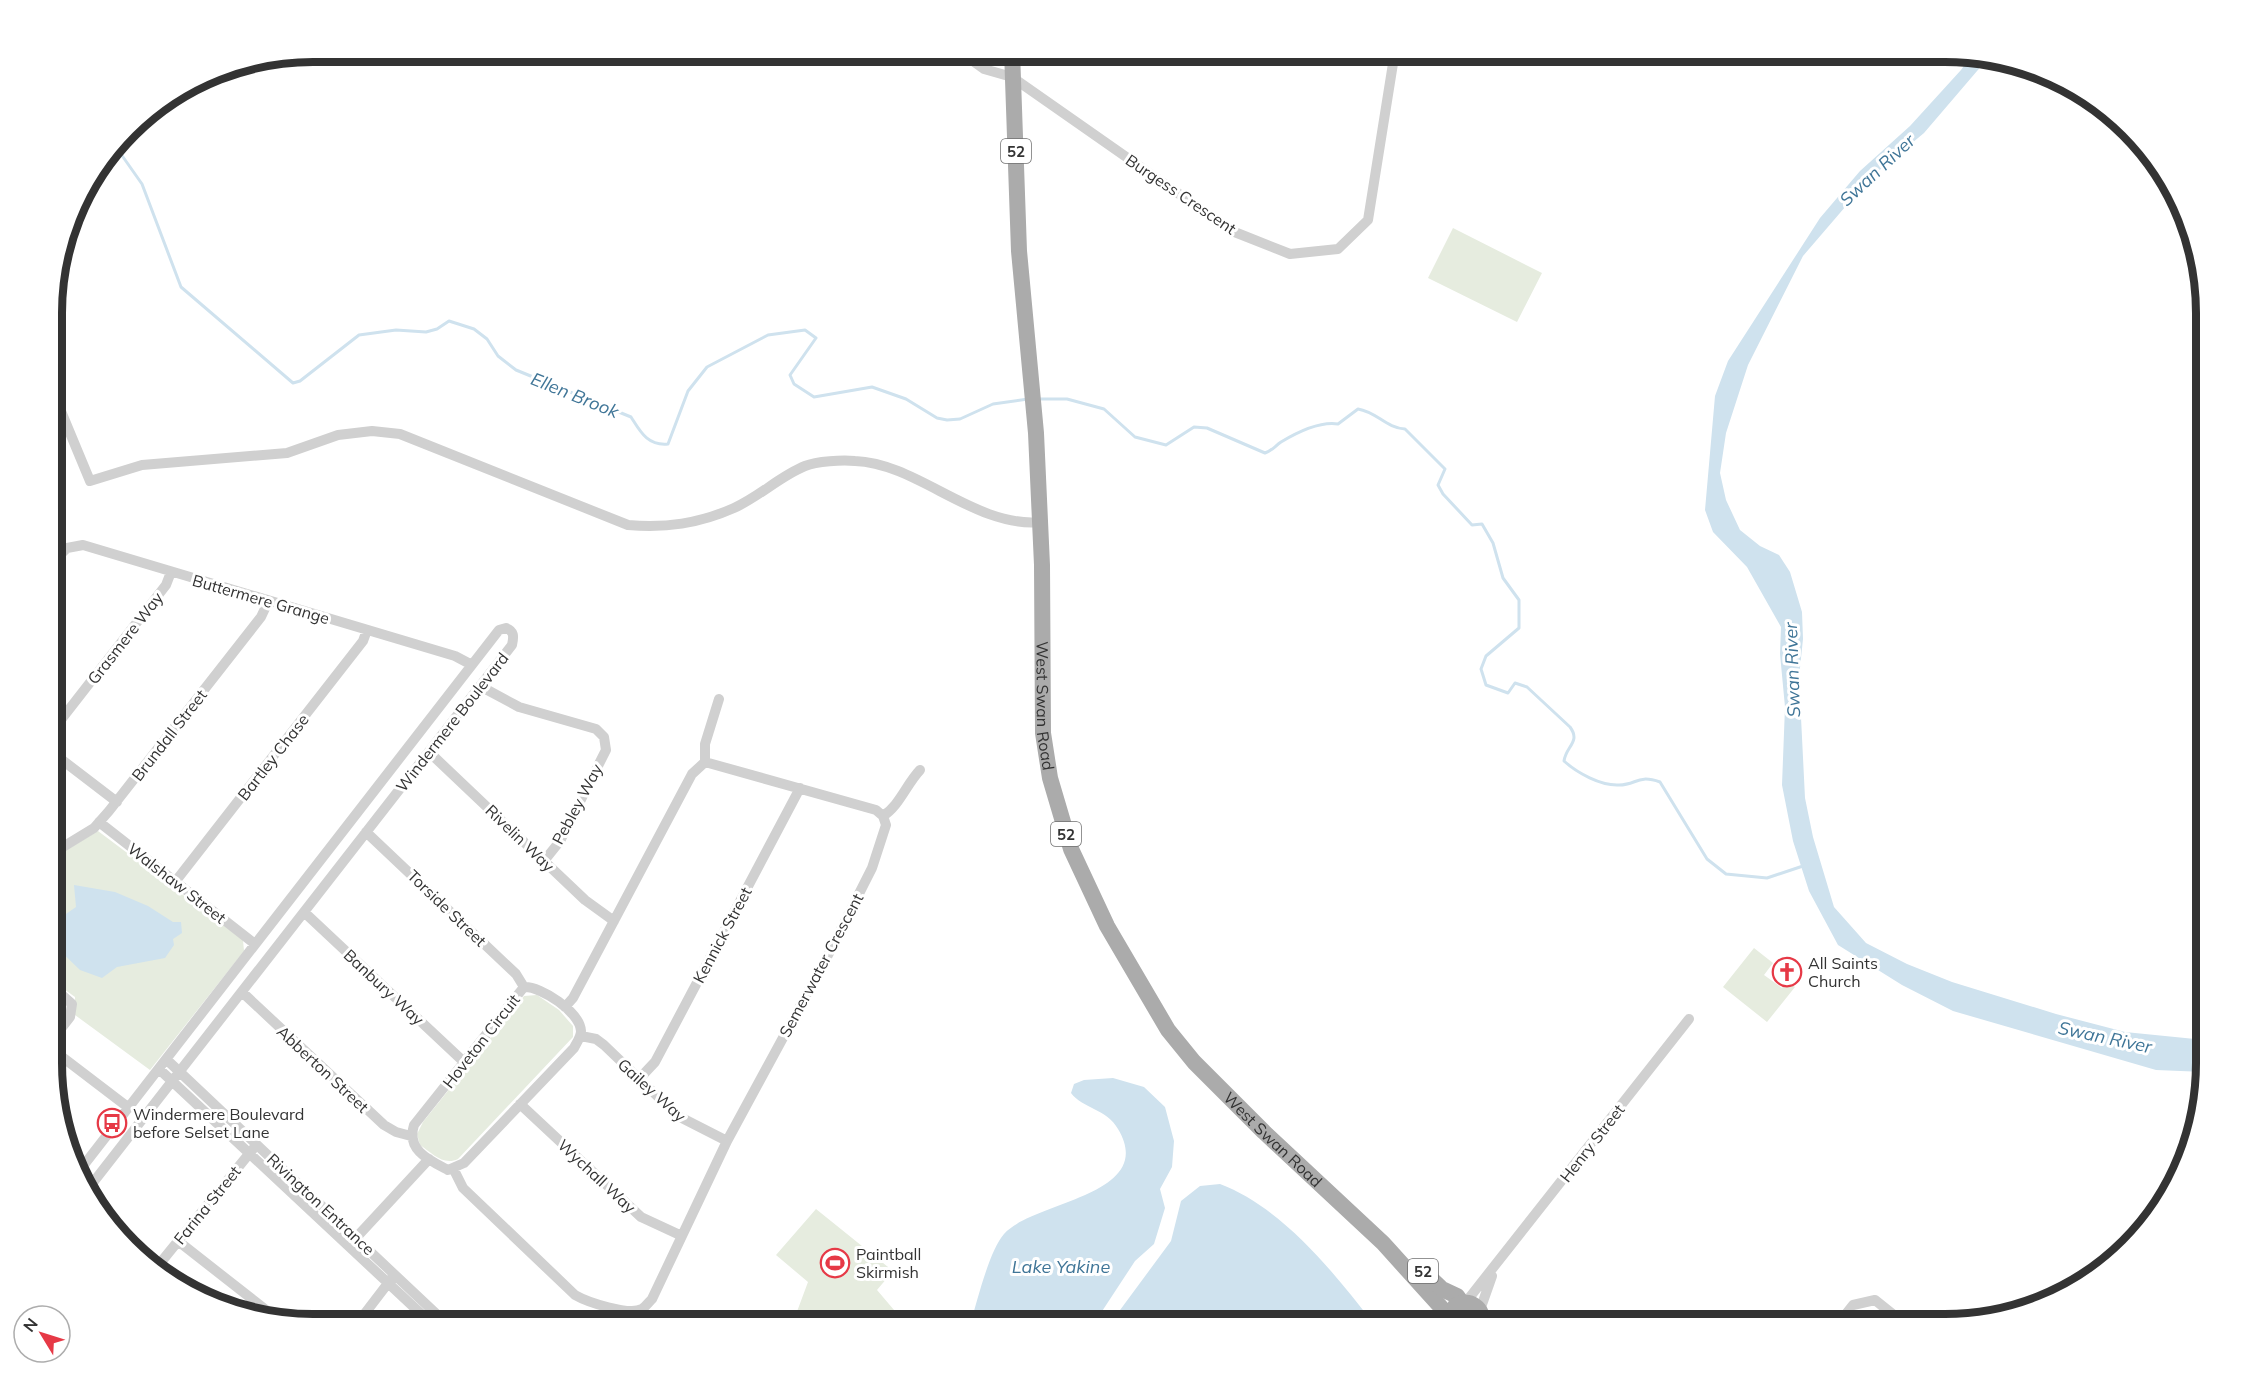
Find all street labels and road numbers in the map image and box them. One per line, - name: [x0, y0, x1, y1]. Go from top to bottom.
- road number: 52: [1001, 139, 1031, 163]
- street label: Burgess Crescent: [1122, 150, 1240, 239]
- street label: Buttermere Grange: [190, 570, 332, 628]
- street label: Grasmere Way: [83, 588, 167, 688]
- street label: West Swan Road: [1032, 641, 1059, 772]
- street label: Windermere Boulevard: [391, 648, 513, 796]
- street label: Brundall Street: [127, 685, 211, 785]
- street label: Bartley Chase: [233, 710, 313, 804]
- street label: Pebley Way: [547, 760, 607, 848]
- street label: Rivelin Way: [481, 800, 559, 876]
- road number: 52: [1051, 822, 1081, 846]
- street label: Walshaw Street: [124, 838, 231, 928]
- street label: Torside Street: [403, 865, 491, 951]
- street label: Kennick Street: [688, 883, 756, 986]
- street label: Semerwater Crescent: [775, 889, 868, 1040]
- street label: Banbury Way: [340, 945, 429, 1030]
- street label: Hoveton Circuit: [438, 990, 524, 1092]
- street label: Abberton Street: [273, 1021, 373, 1117]
- street label: Gailey Way: [614, 1054, 691, 1126]
- street label: West Swan Road: [1219, 1087, 1327, 1191]
- street label: Henry Street: [1555, 1100, 1629, 1186]
- street label: Wychall Way: [554, 1135, 641, 1218]
- street label: Rivington Entrance: [263, 1149, 379, 1259]
- street label: Farina Street: [169, 1161, 245, 1248]
- road number: 52: [1408, 1259, 1438, 1283]

